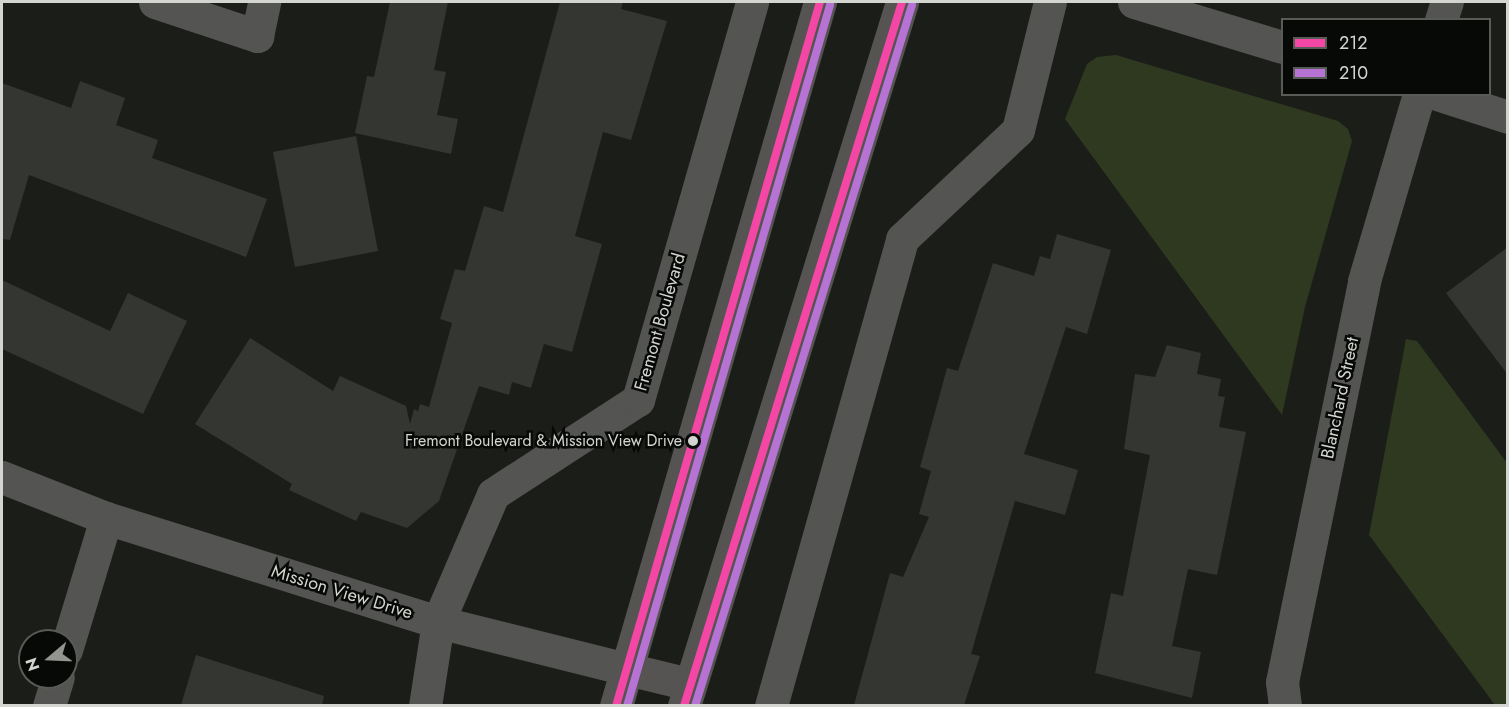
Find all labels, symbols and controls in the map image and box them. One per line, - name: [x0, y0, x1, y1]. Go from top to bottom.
- legend: [1281, 18, 1491, 96]
- text: 212: [1339, 30, 1368, 56]
- text: 210: [1339, 60, 1368, 86]
- street label: Fremont Boulevard: [630, 251, 690, 393]
- street label: Blanchard Street: [1317, 335, 1363, 461]
- place label: Fremont Boulevard & Mission View Drive: [405, 431, 682, 451]
- marker: Fremont Boulevard & Mission View Drive: [687, 435, 699, 447]
- street label: Mission View Drive: [269, 560, 415, 624]
- north arrow: [18, 629, 78, 689]
- text: N: [19, 655, 45, 674]

